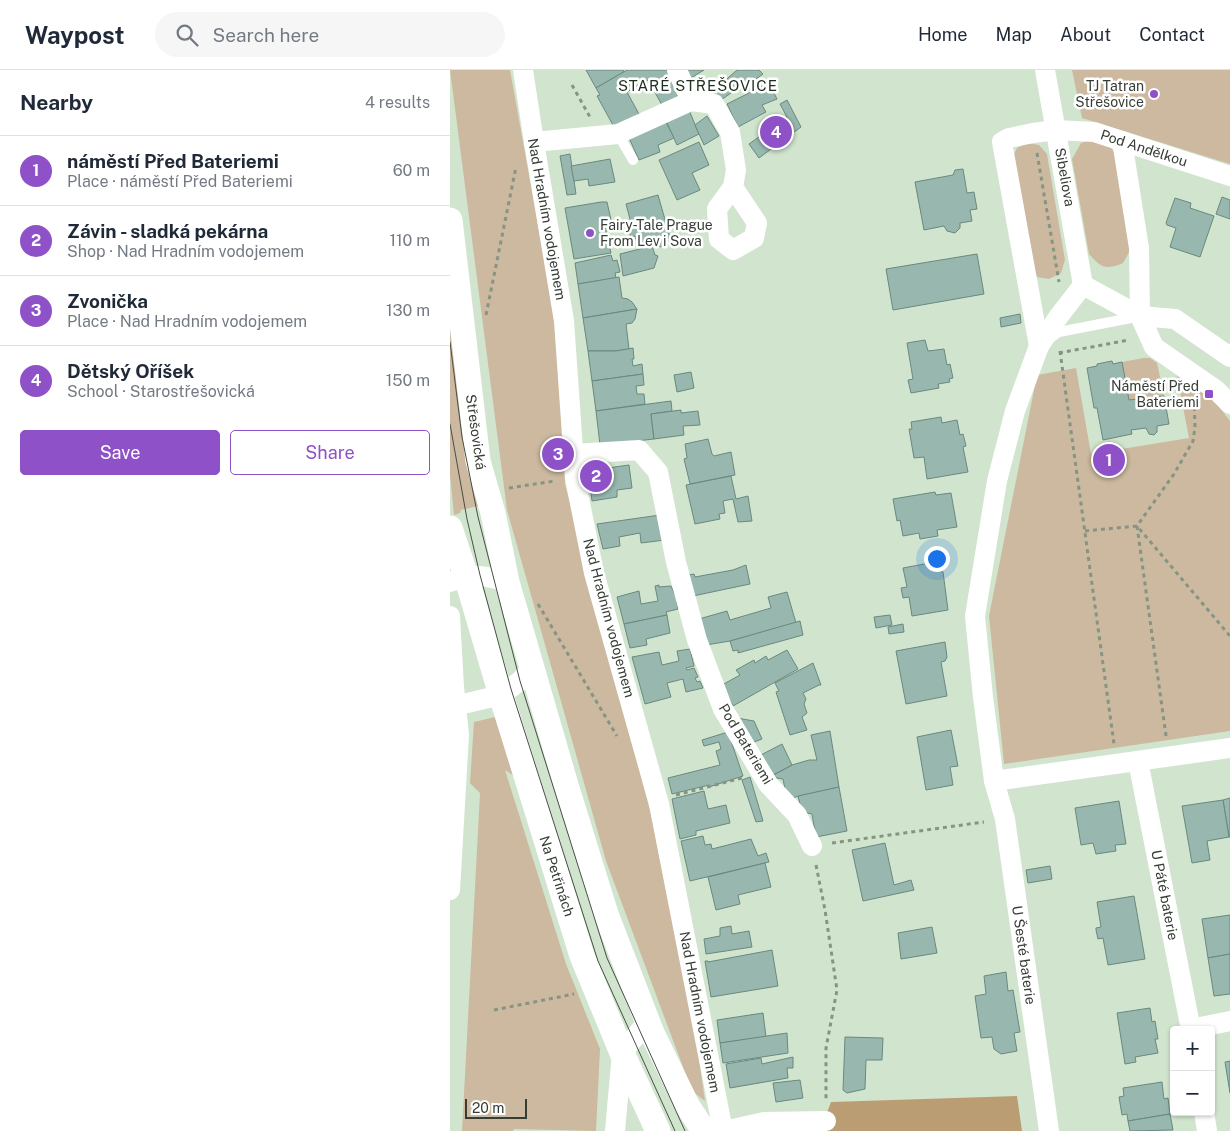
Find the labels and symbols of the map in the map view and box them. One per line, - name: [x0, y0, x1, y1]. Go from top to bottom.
- district label: STARÉ STŘEŠOVICE: [618, 77, 778, 94]
- place label: TJ Tatran Střešovice: [1075, 78, 1144, 110]
- marker: TJ Tatran Střešovice: [1148, 88, 1160, 100]
- pin: 4: [760, 113, 792, 151]
- street label: Pod Andělkou: [1099, 126, 1189, 170]
- street label: Nad Hradním vodojemem: [525, 137, 569, 301]
- street label: Sibeliova: [1052, 146, 1078, 208]
- place label: Fairy-Tale Prague From Lev i Sova: [600, 217, 713, 249]
- marker: Fairy-Tale Prague From Lev i Sova: [584, 227, 596, 239]
- place label: Náměstí Před Bateriemi: [1111, 378, 1199, 410]
- marker: Náměstí Před Bateriemi: [1203, 388, 1215, 400]
- street label: Střešovická: [463, 393, 489, 471]
- pin: 3: [542, 435, 574, 473]
- pin: 1: [1093, 441, 1125, 479]
- pin: 2: [580, 457, 612, 495]
- street label: Nad Hradním vodojemem: [580, 537, 638, 699]
- your location: [924, 546, 950, 572]
- street label: Pod Bateriemi: [716, 701, 776, 787]
- street label: Na Petřinách: [536, 834, 578, 918]
- street label: U Páté baterie: [1148, 848, 1182, 942]
- street label: U Šesté baterie: [1009, 904, 1040, 1006]
- street label: Nad Hradním vodojemem: [677, 930, 723, 1094]
- scale bar: [465, 1096, 528, 1119]

